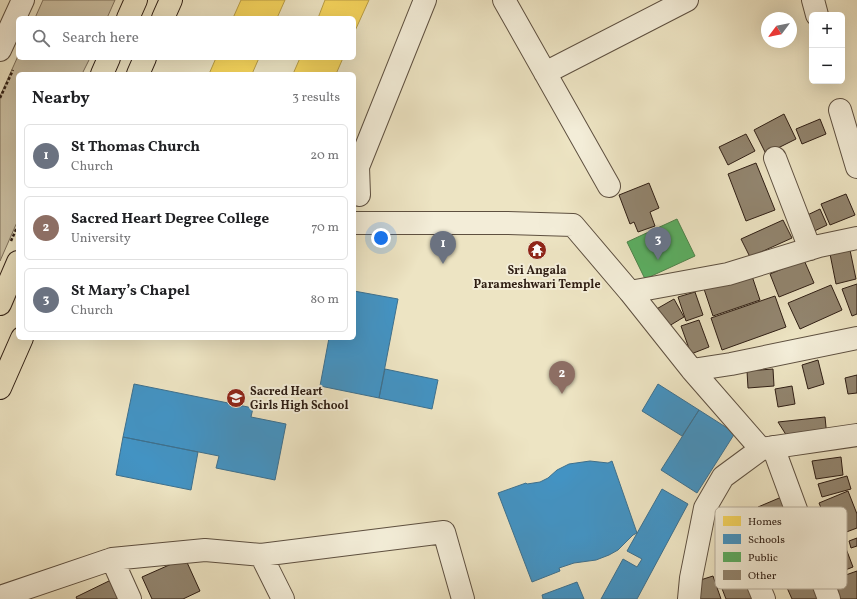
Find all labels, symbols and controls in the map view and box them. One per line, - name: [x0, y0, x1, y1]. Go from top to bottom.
- north arrow: [761, 12, 797, 48]
- map controls: [809, 12, 845, 84]
- button: +: [809, 12, 845, 48]
- search box: [16, 16, 356, 60]
- icon: search: [30, 27, 52, 49]
- text: Search here: [62, 28, 139, 49]
- button: −: [809, 48, 845, 84]
- text: Nearby: [32, 87, 90, 110]
- text: 3 results: [292, 89, 340, 107]
- text: St Thomas Church: [71, 137, 200, 158]
- text: 1: [43, 147, 49, 165]
- text: 20 m: [310, 147, 339, 165]
- text: Church: [71, 158, 113, 176]
- text: Sacred Heart Degree College: [71, 209, 269, 230]
- text: 2: [43, 219, 49, 237]
- text: 70 m: [311, 219, 339, 237]
- pin: 3: [645, 227, 671, 260]
- your location: [371, 228, 391, 248]
- text: University: [71, 230, 131, 248]
- pin: 1: [430, 231, 456, 264]
- temple icon: Sri Angala Parameshwari Temple: [526, 239, 548, 261]
- place label: Sri Angala Parameshwari Temple: [473, 263, 601, 293]
- text: St Mary’s Chapel: [71, 281, 190, 302]
- text: 3: [43, 291, 49, 309]
- text: 80 m: [310, 291, 339, 309]
- text: Church: [71, 302, 113, 320]
- pin: 2: [549, 361, 575, 394]
- place label: Sacred Heart Girls High School: [250, 384, 348, 414]
- school or university icon: Sacred Heart Girls High School: [225, 387, 247, 409]
- legend: [715, 507, 847, 589]
- text: Homes: [748, 515, 782, 530]
- text: Schools: [748, 533, 785, 548]
- text: Public: [748, 551, 778, 566]
- text: Other: [748, 569, 777, 584]

